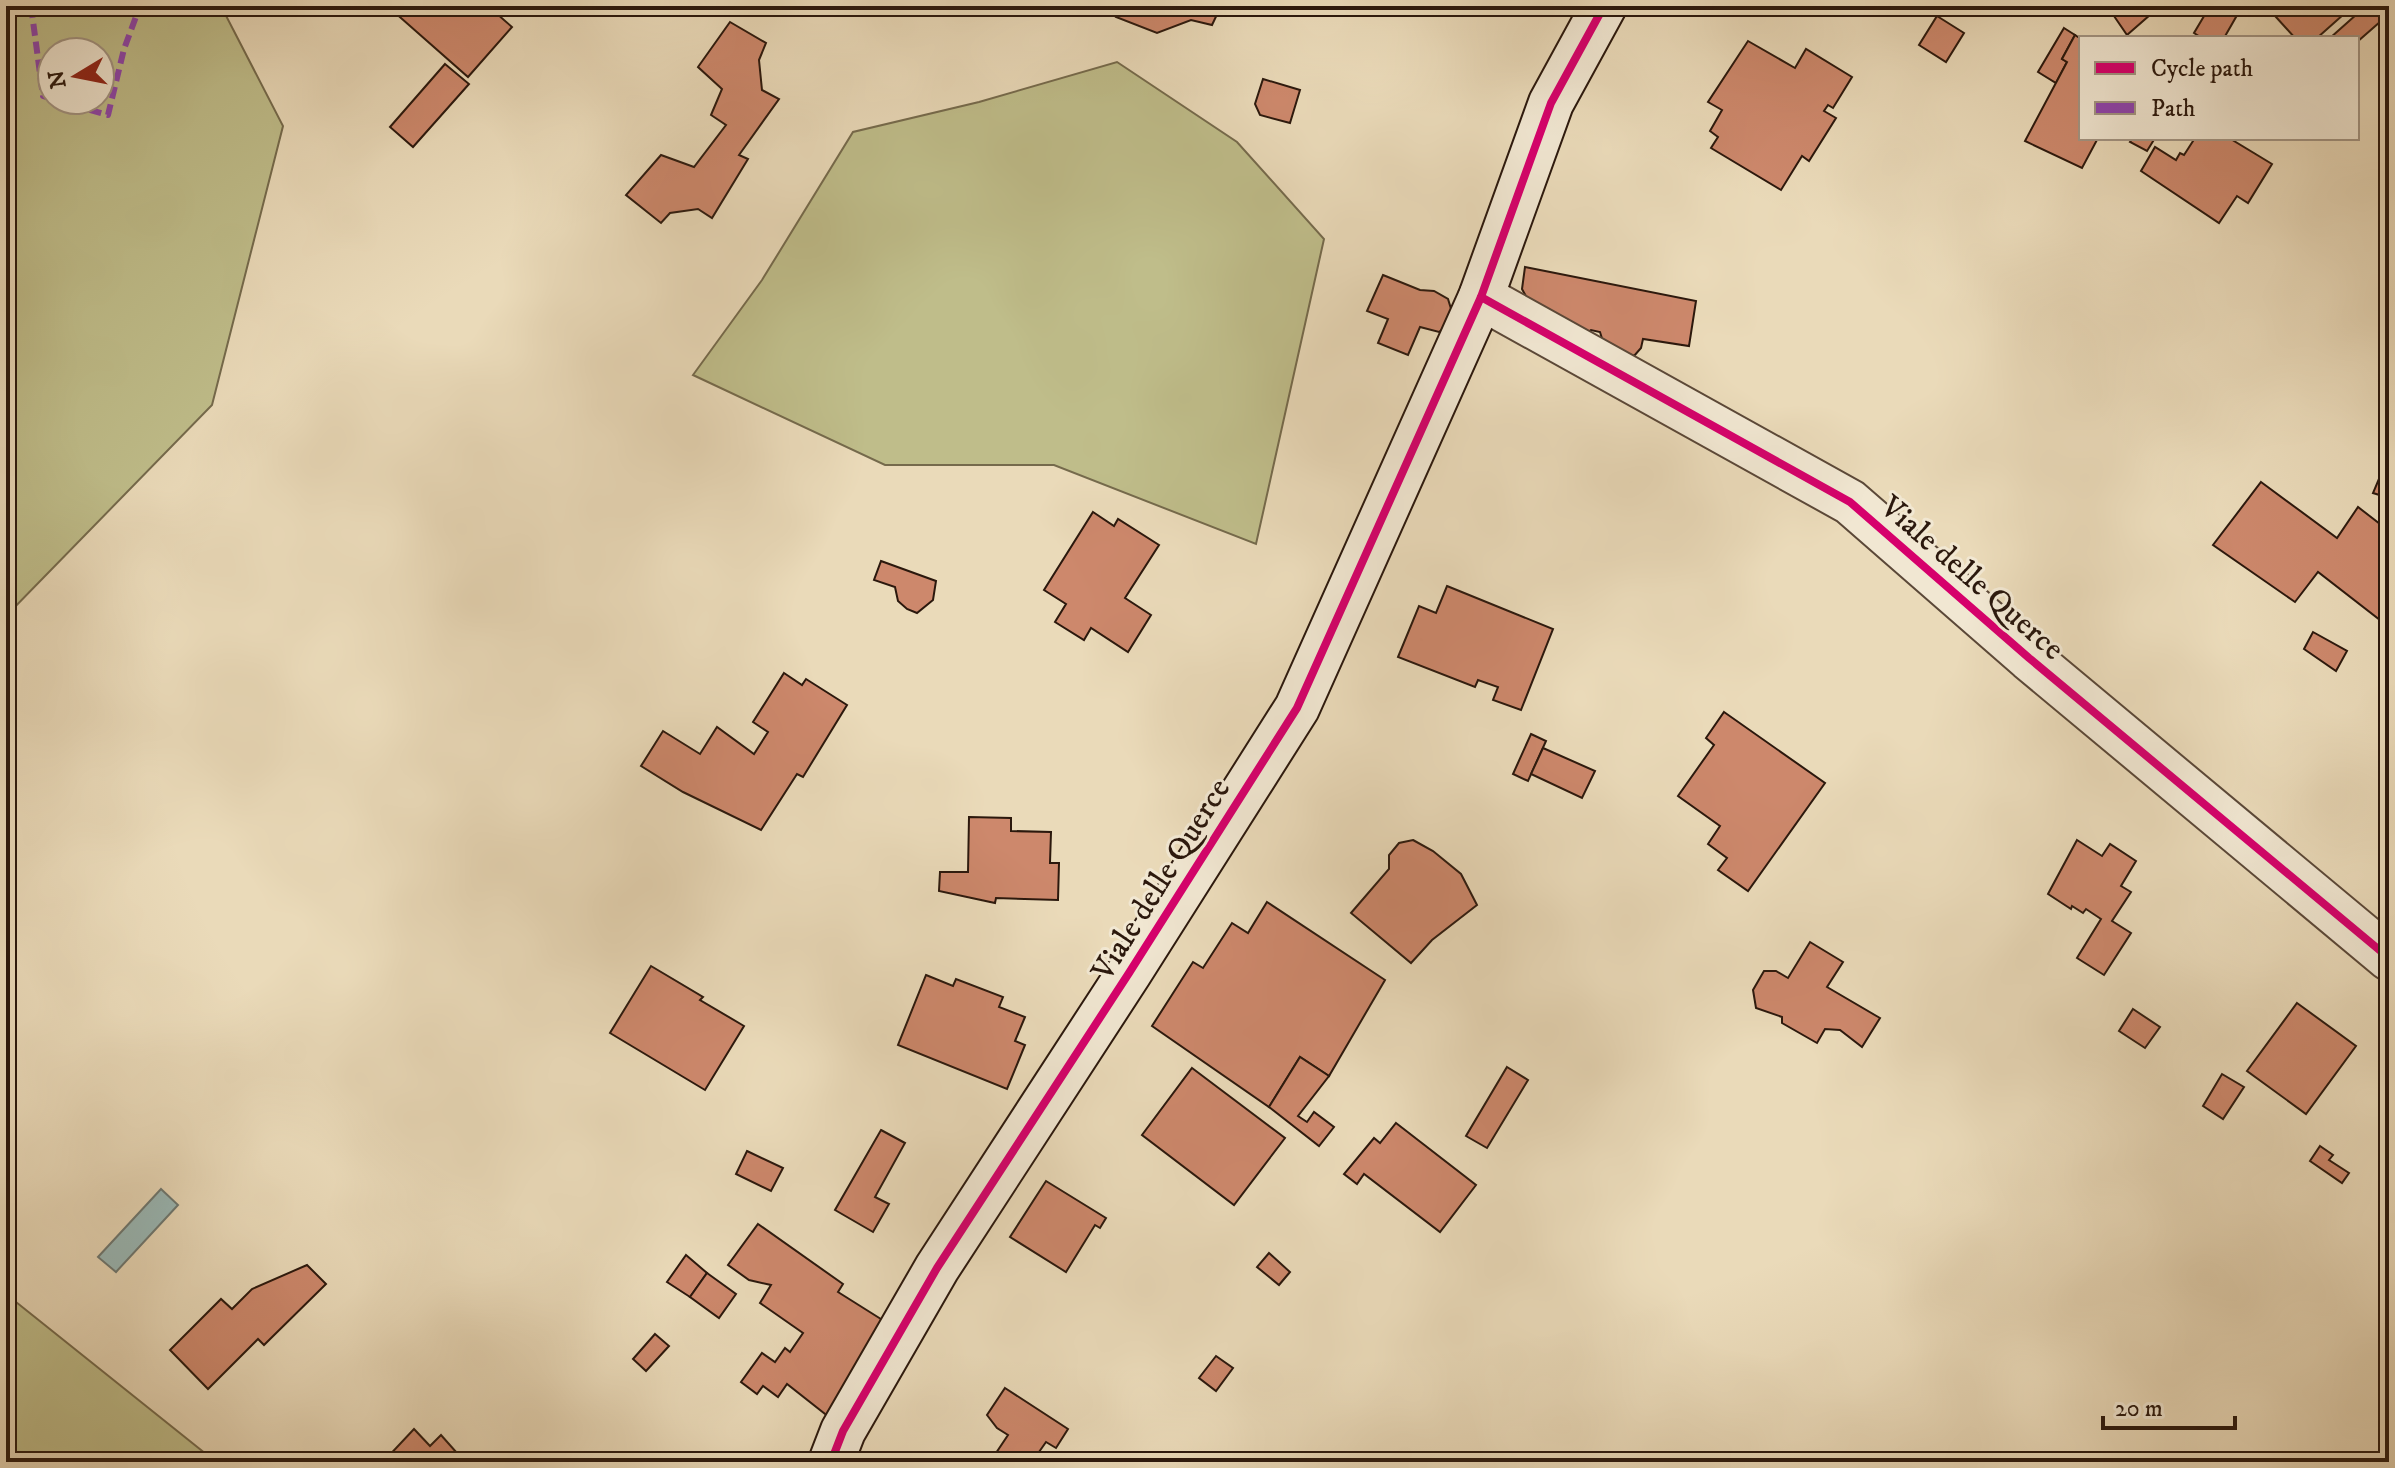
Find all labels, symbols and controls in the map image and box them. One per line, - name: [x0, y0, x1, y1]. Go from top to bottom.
- north arrow: [36, 36, 116, 116]
- legend: [2079, 36, 2359, 140]
- text: Cycle path: [2151, 54, 2253, 84]
- text: N: [43, 68, 73, 90]
- text: Path: [2151, 94, 2196, 124]
- street label: Viale delle Querce: [1871, 487, 2072, 669]
- street label: Viale delle Querce: [1083, 771, 1240, 990]
- scale bar: [2103, 1380, 2235, 1430]
- text: 20 m: [2115, 1394, 2163, 1424]

